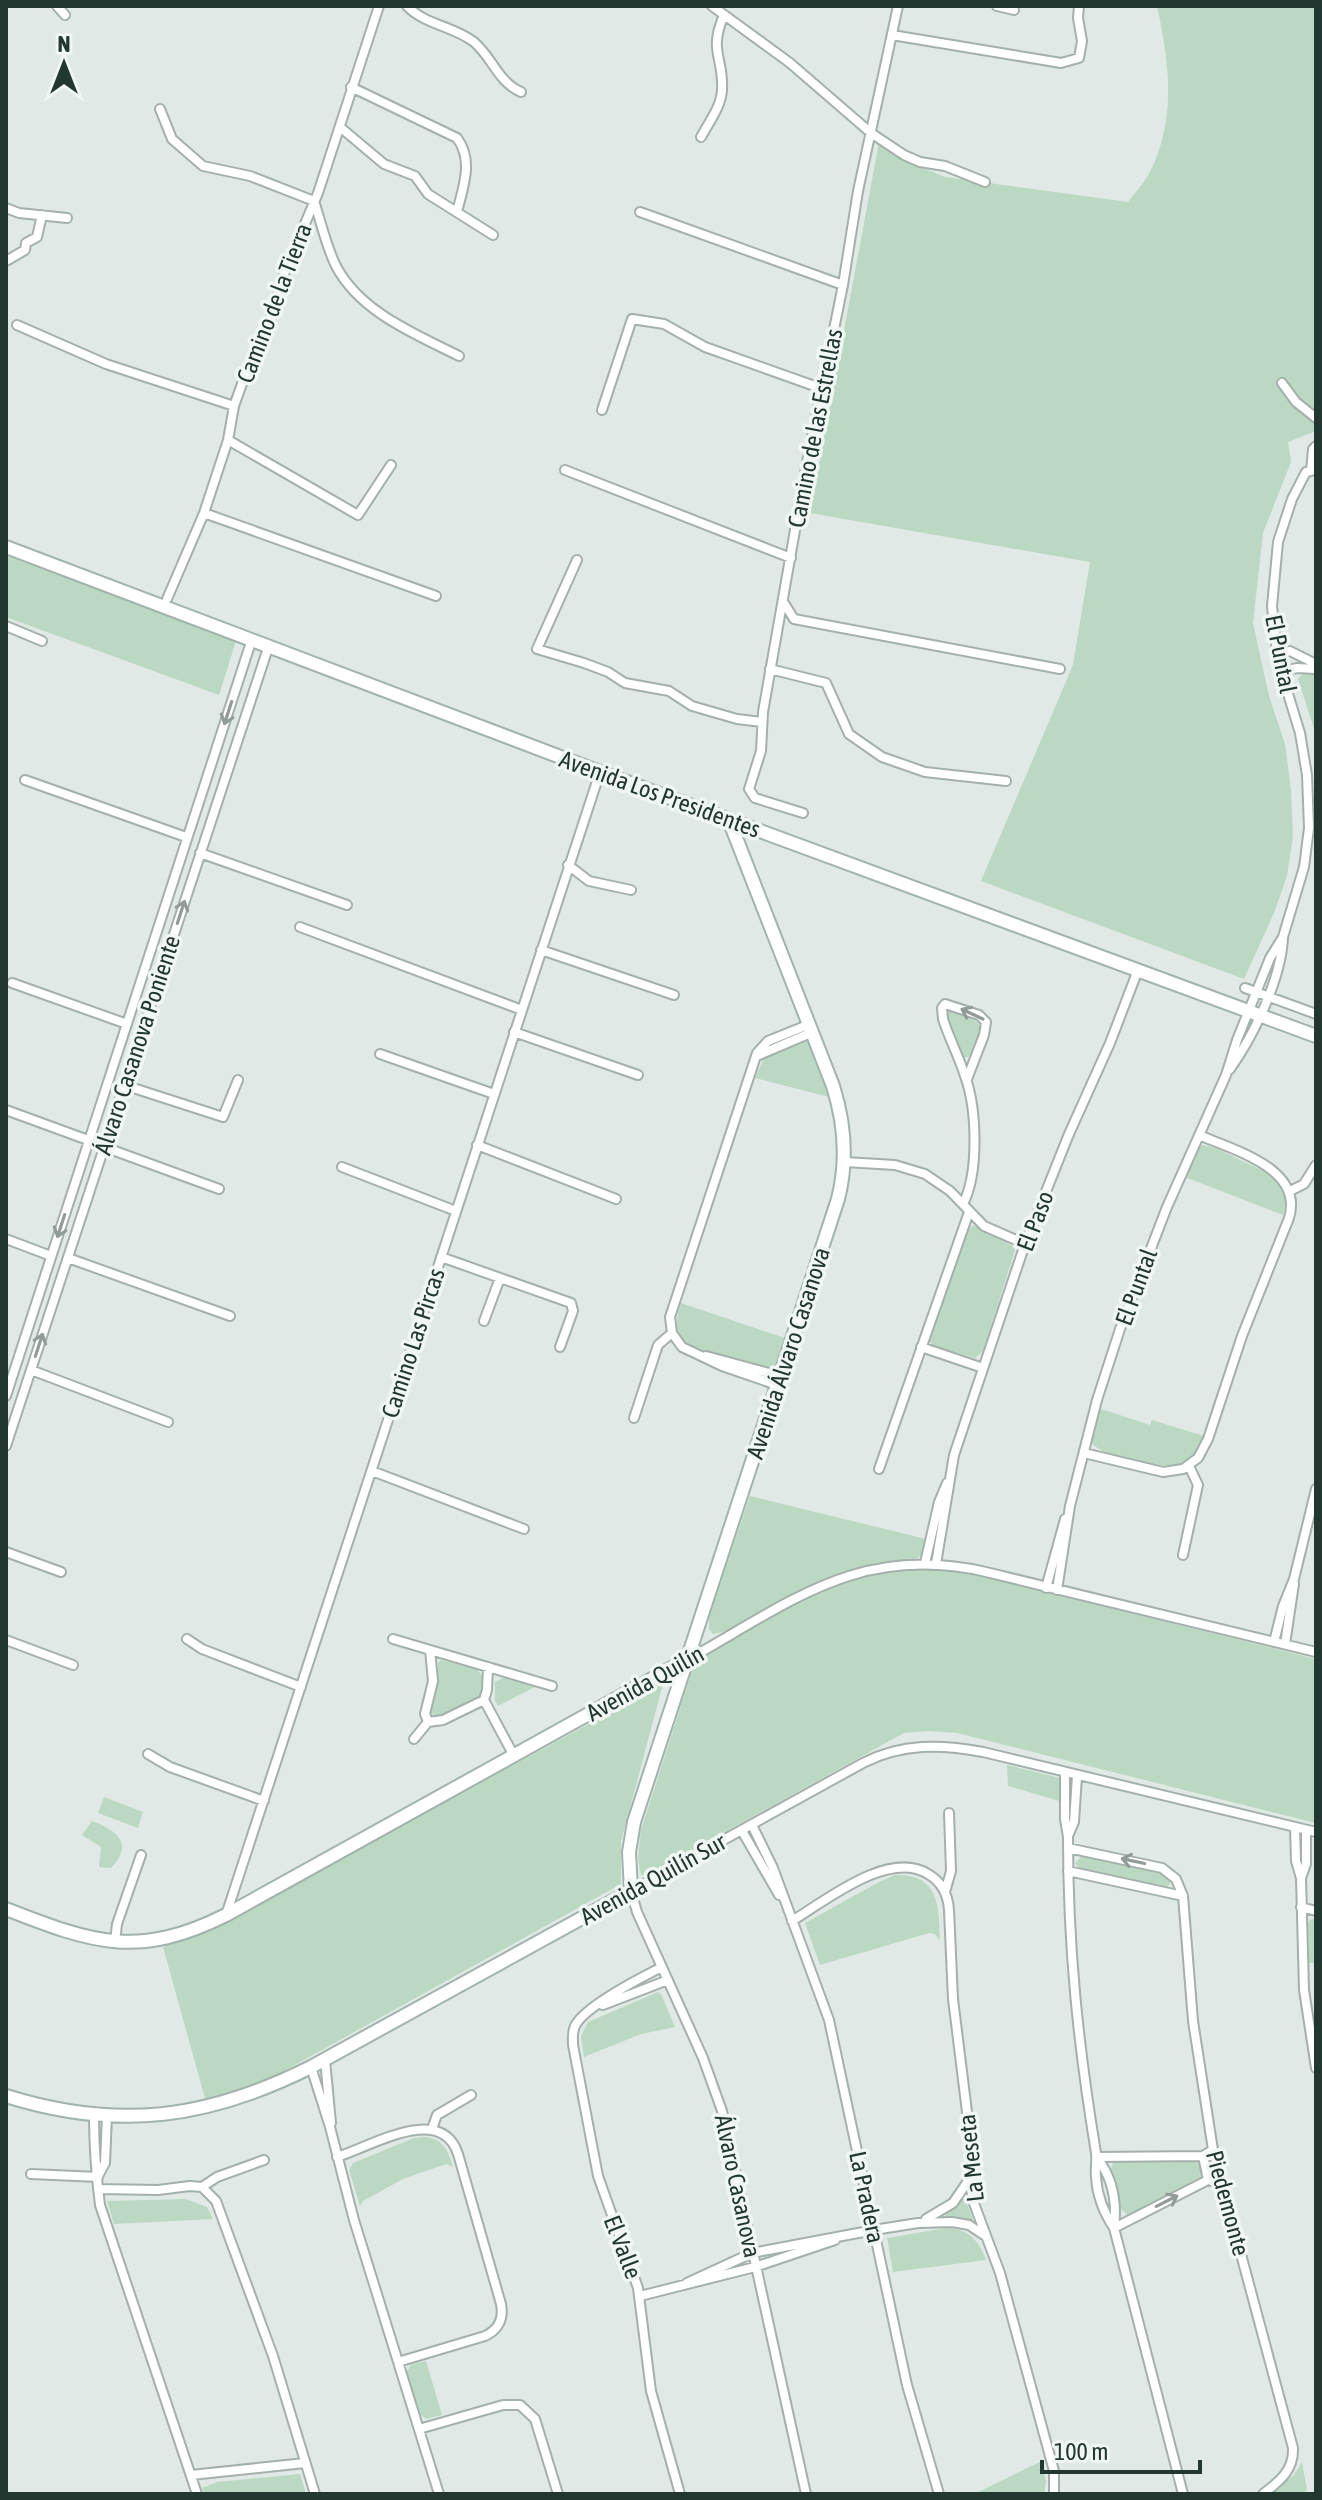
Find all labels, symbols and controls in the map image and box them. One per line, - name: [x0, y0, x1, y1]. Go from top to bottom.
- north arrow: [24, 24, 104, 104]
- text: N: [58, 31, 70, 57]
- street label: Camino de la Tierra: [231, 219, 317, 387]
- street label: Camino de las Estrellas: [783, 326, 847, 530]
- street label: El Puntal: [1260, 613, 1302, 696]
- one-way arrow: [220, 699, 235, 725]
- street label: Avenida Los Presidentes: [556, 745, 764, 843]
- one-way arrow: [174, 899, 189, 925]
- street label: Álvaro Casanova Poniente: [89, 932, 185, 1158]
- one-way arrow: [961, 1005, 985, 1020]
- street label: El Paso: [1011, 1187, 1059, 1255]
- one-way arrow: [52, 1214, 67, 1239]
- street label: Avenida Álvaro Casanova: [741, 1244, 835, 1462]
- street label: El Puntal: [1110, 1245, 1162, 1329]
- street label: Camino Las Pircas: [376, 1265, 450, 1421]
- one-way arrow: [33, 1333, 47, 1358]
- street label: Avenida Quilín: [582, 1640, 708, 1726]
- street label: Avenida Quilín Sur: [576, 1827, 731, 1930]
- one-way arrow: [1121, 1853, 1146, 1868]
- street label: Álvaro Casanova: [710, 2112, 766, 2260]
- street label: La Meseta: [953, 2113, 989, 2203]
- street label: Piedemonte: [1201, 2148, 1255, 2258]
- street label: La Pradera: [844, 2149, 890, 2245]
- one-way arrow: [1155, 2192, 1179, 2208]
- street label: El Valle: [599, 2212, 647, 2282]
- scale bar: [1042, 2424, 1200, 2474]
- text: 100 m: [1054, 2438, 1108, 2465]

